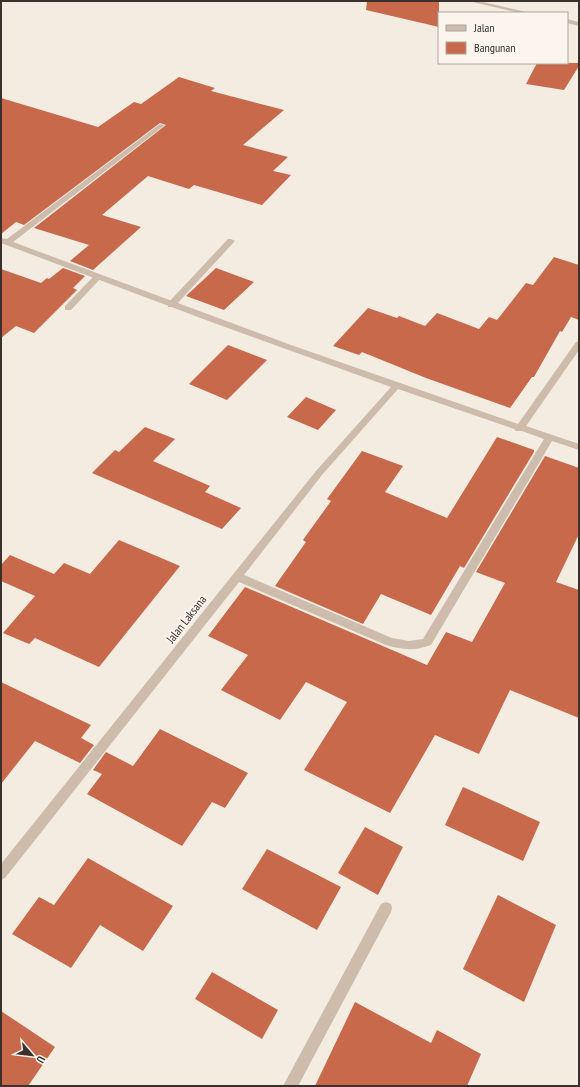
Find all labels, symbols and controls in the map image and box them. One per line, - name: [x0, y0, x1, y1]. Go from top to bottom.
- legend: [438, 12, 568, 64]
- text: Jalan: [473, 20, 495, 35]
- text: Bangunan: [474, 40, 515, 55]
- street label: Jalan Laksana: [162, 592, 209, 647]
- north arrow: [12, 1035, 52, 1075]
- text: U: [33, 1054, 48, 1066]

